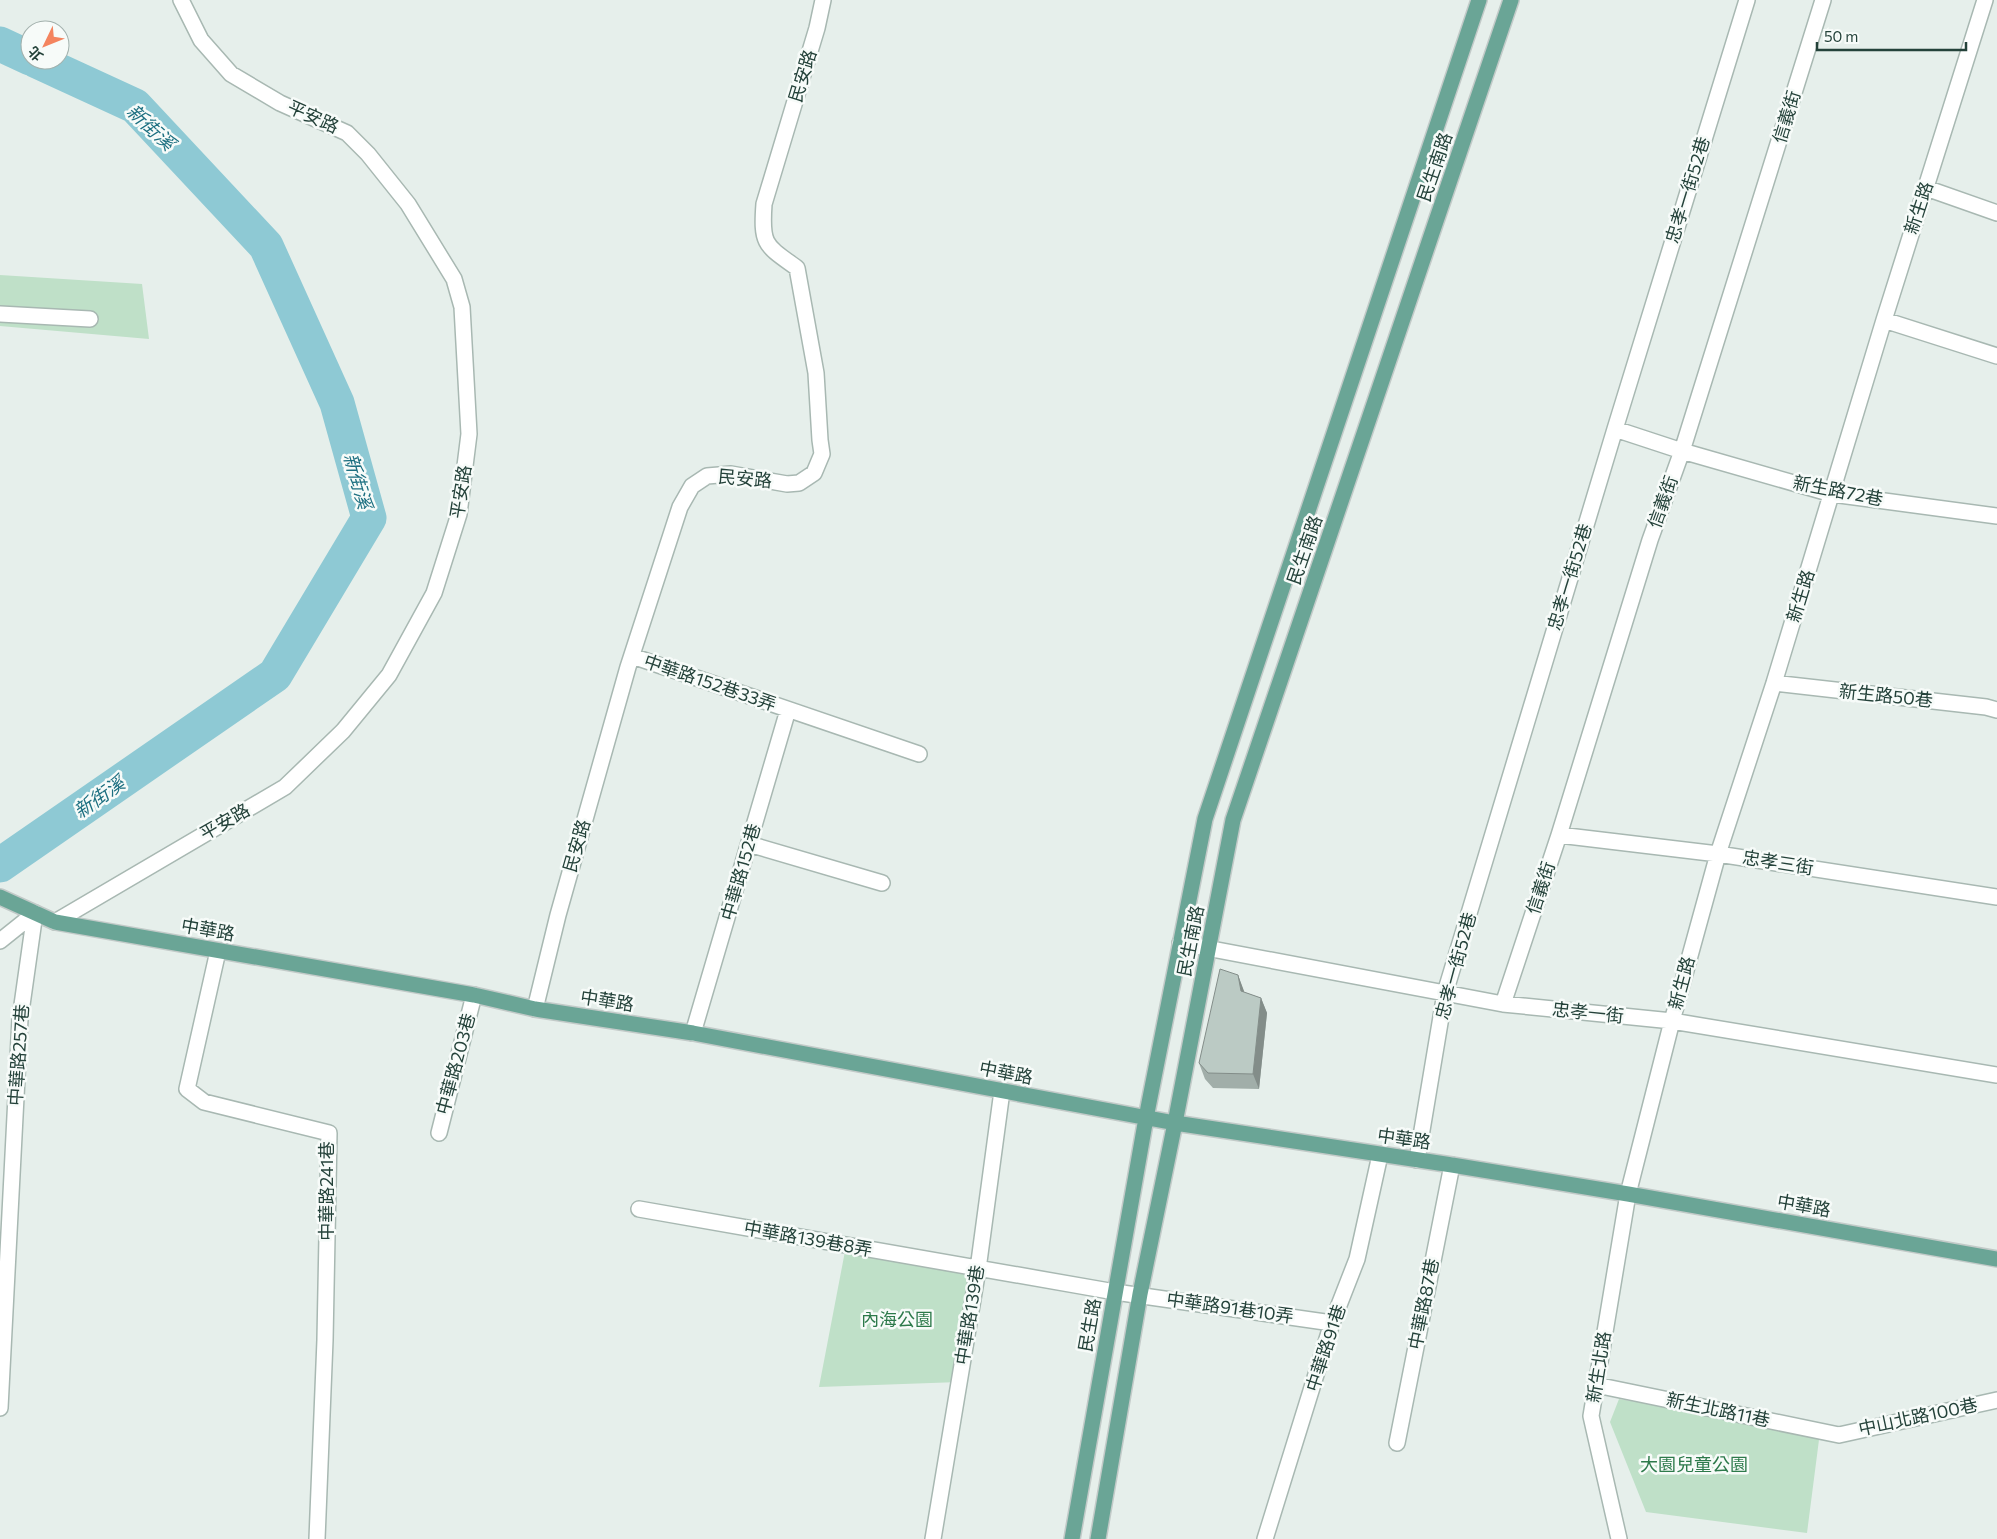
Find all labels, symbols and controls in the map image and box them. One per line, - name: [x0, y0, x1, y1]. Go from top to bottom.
- north arrow: [20, 20, 70, 70]
- scale bar: [1817, 20, 1966, 52]
- text: 50 m: [1824, 27, 1858, 45]
- text: 北: [24, 43, 46, 65]
- street label: 民安路: [784, 47, 820, 105]
- street label: 信義街: [1768, 88, 1804, 146]
- street label: 平安路: [284, 95, 343, 137]
- water label: 新街溪: [123, 99, 182, 157]
- street label: 民生南路: [1412, 129, 1456, 204]
- street label: 忠孝一街52巷: [1660, 134, 1714, 246]
- street label: 新生路: [1899, 179, 1937, 237]
- water label: 新街溪: [340, 450, 378, 514]
- street label: 平安路: [445, 463, 475, 520]
- street label: 民安路: [717, 465, 773, 491]
- street label: 新生路72巷: [1791, 470, 1885, 510]
- street label: 信義街: [1642, 473, 1682, 531]
- street label: 民生南路: [1282, 512, 1326, 587]
- street label: 忠孝一街52巷: [1542, 521, 1596, 633]
- street label: 新生路: [1782, 567, 1818, 625]
- street label: 中華路152巷33弄: [641, 649, 779, 715]
- street label: 新生路50巷: [1838, 679, 1934, 711]
- water label: 新街溪: [69, 769, 131, 822]
- street label: 平安路: [196, 798, 253, 844]
- street label: 民安路: [558, 817, 594, 875]
- street label: 中華路152巷: [716, 821, 764, 923]
- street label: 忠孝三街: [1741, 846, 1815, 879]
- street label: 信義街: [1521, 859, 1559, 917]
- street label: 民生南路: [1172, 903, 1208, 978]
- street label: 忠孝一街52巷: [1430, 910, 1480, 1022]
- street label: 中華路: [180, 913, 237, 945]
- street label: 新生路: [1663, 954, 1699, 1012]
- street label: 中華路: [579, 985, 636, 1015]
- street label: 忠孝一街: [1551, 997, 1625, 1027]
- street label: 中華路257巷: [3, 1003, 33, 1106]
- street label: 中華路203巷: [431, 1011, 479, 1117]
- street label: 中華路: [978, 1056, 1035, 1088]
- street label: 中華路: [1376, 1123, 1432, 1153]
- street label: 中華路241巷: [315, 1141, 337, 1241]
- street label: 中華路: [1776, 1189, 1833, 1221]
- street label: 中華路139巷8弄: [742, 1216, 874, 1260]
- street label: 中華路87巷: [1403, 1256, 1443, 1351]
- street label: 中華路139巷: [950, 1263, 988, 1366]
- street label: 中華路91巷10弄: [1165, 1287, 1295, 1327]
- street label: 民生路: [1073, 1296, 1105, 1353]
- street label: 中華路91巷: [1301, 1301, 1350, 1394]
- park label: 內海公園: [861, 1308, 933, 1330]
- street label: 新生北路: [1582, 1330, 1615, 1404]
- street label: 新生北路11巷: [1664, 1387, 1772, 1431]
- street label: 中山北路100巷: [1856, 1393, 1979, 1439]
- park label: 大園兒童公園: [1640, 1453, 1748, 1475]

